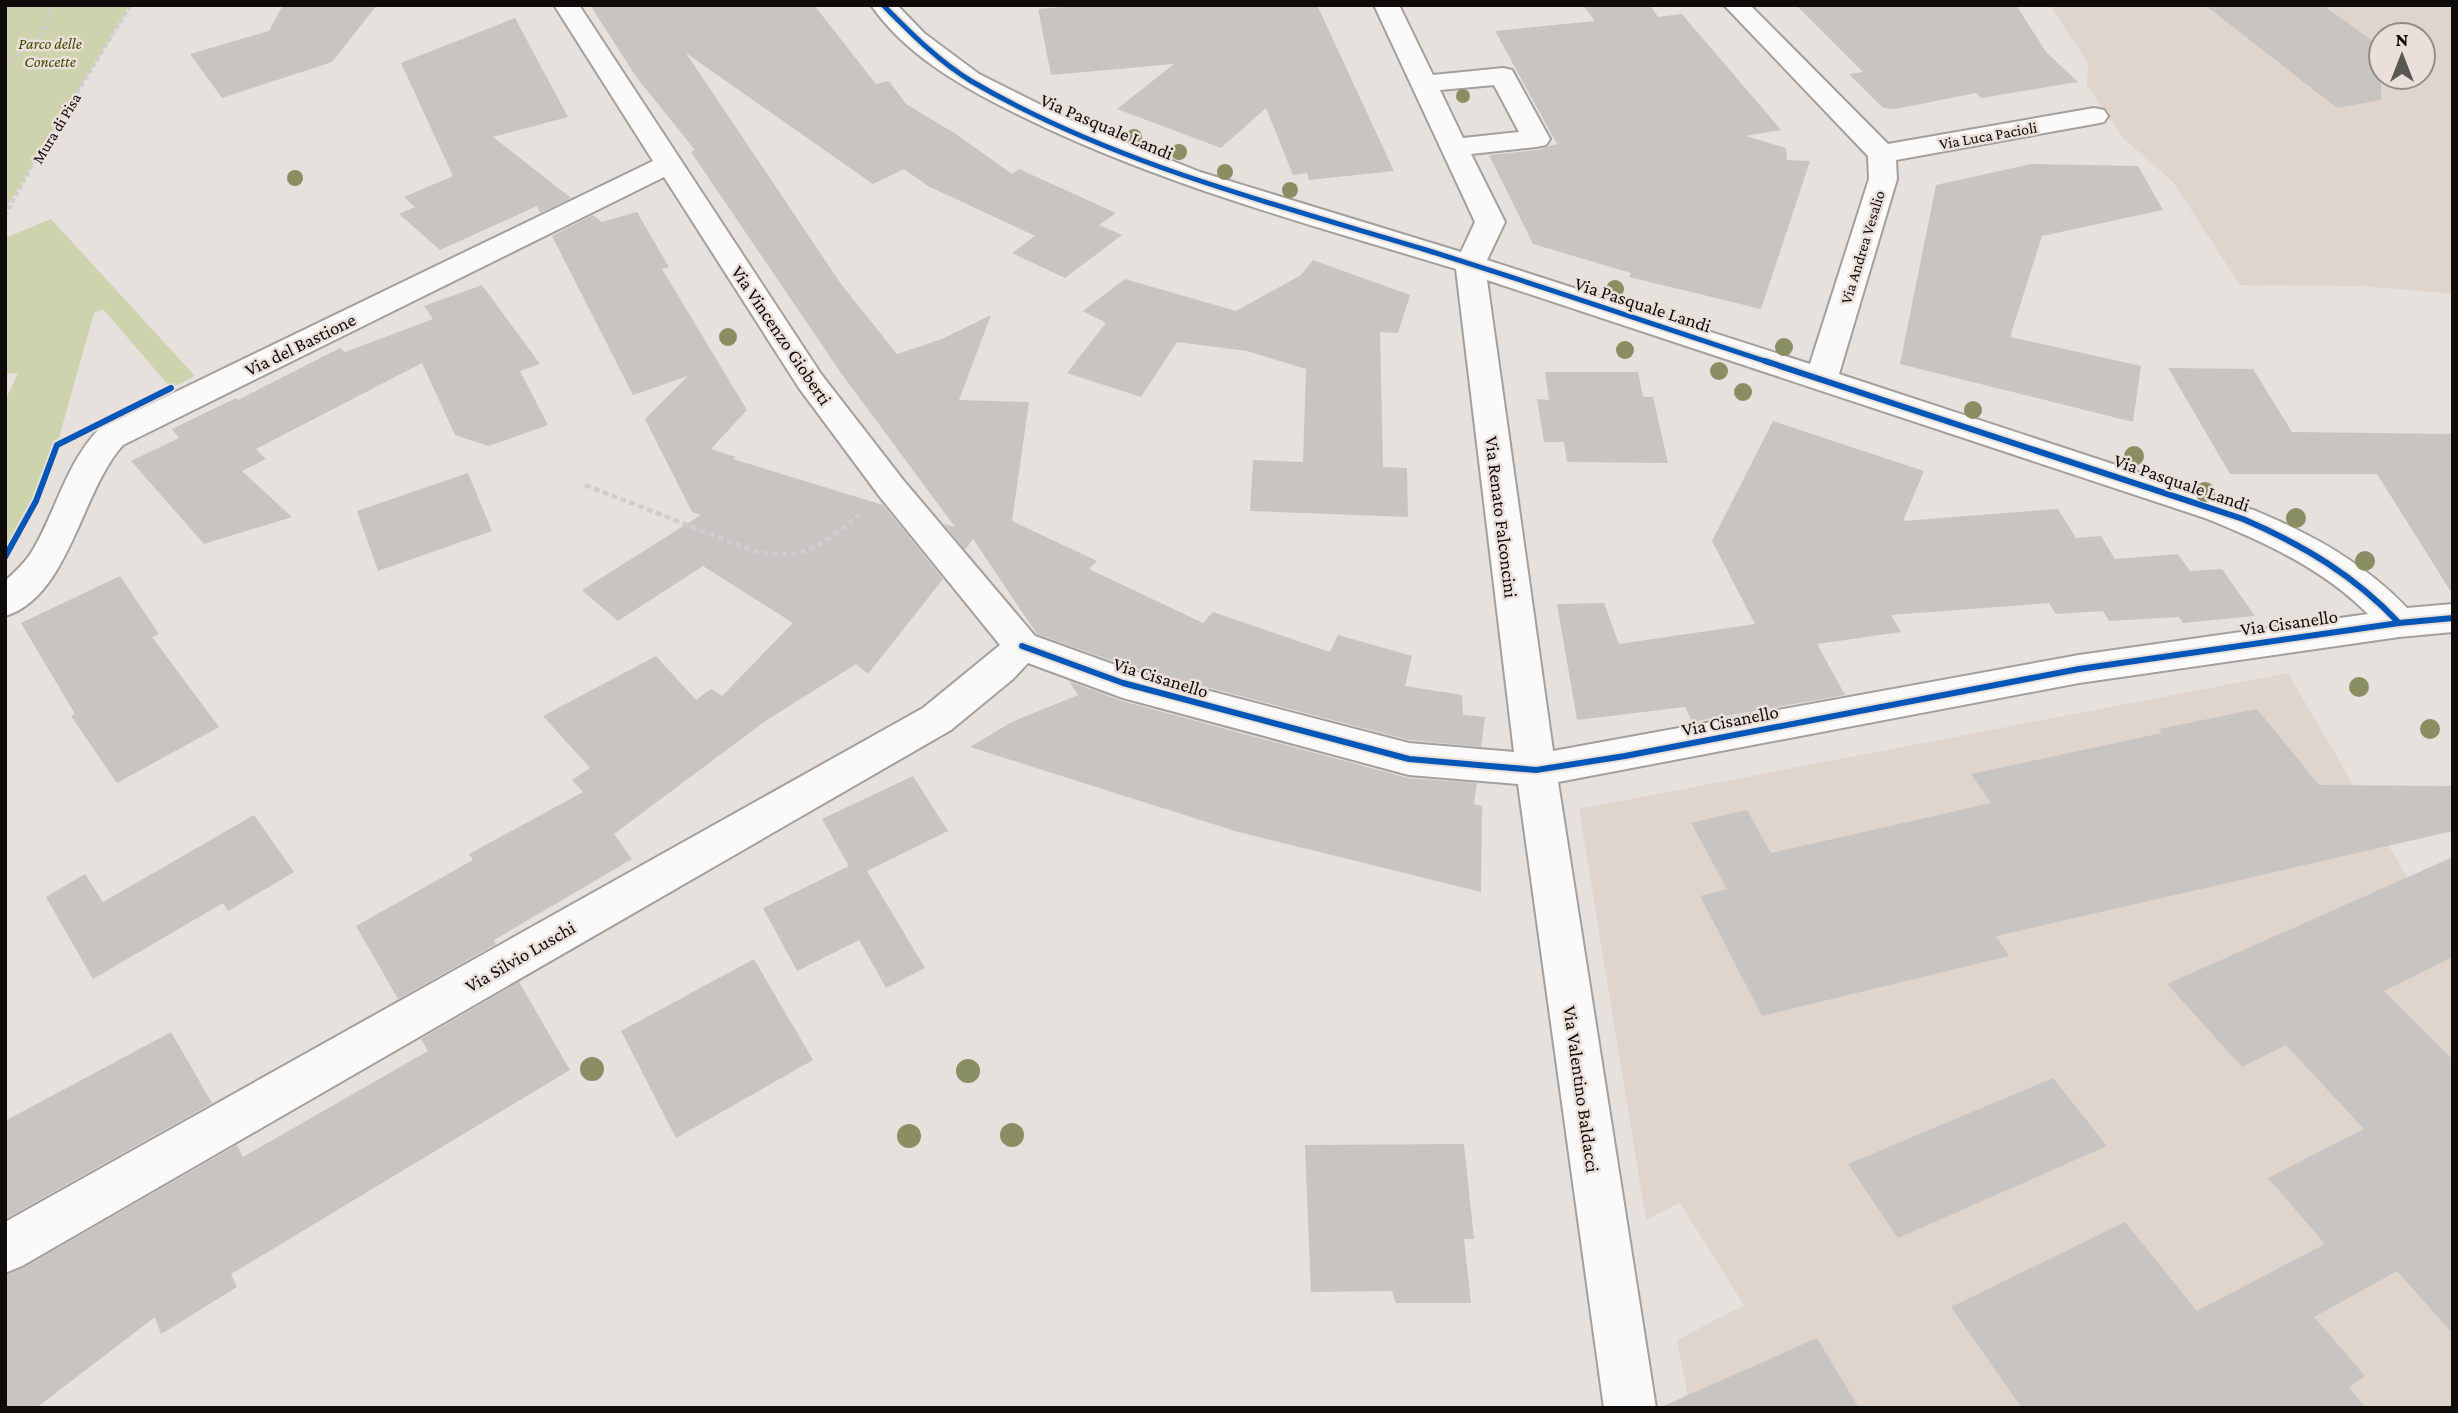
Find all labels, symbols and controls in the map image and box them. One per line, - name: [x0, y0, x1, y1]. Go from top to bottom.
- north arrow: [2367, 21, 2437, 91]
- text: N: [2396, 29, 2409, 50]
- park label: Parco delle Concette: [18, 35, 82, 70]
- street label: Mura di Pisa: [29, 89, 84, 167]
- street label: Via Pasquale Landi: [1037, 89, 1176, 164]
- street label: Via Luca Pacioli: [1938, 119, 2038, 152]
- street label: Via Andrea Vesalio: [1837, 188, 1888, 306]
- street label: Via Vincenzo Gioberti: [727, 262, 836, 409]
- street label: Via Pasquale Landi: [1572, 272, 1714, 336]
- street label: Via del Bastione: [241, 309, 359, 380]
- street label: Via Renato Falconcini: [1481, 435, 1522, 599]
- street label: Via Pasquale Landi: [2111, 449, 2253, 516]
- street label: Via Cisanello: [2239, 605, 2339, 640]
- street label: Via Cisanello: [1111, 653, 1211, 702]
- street label: Via Cisanello: [1680, 701, 1780, 740]
- street label: Via Silvio Luschi: [462, 916, 579, 996]
- street label: Via Valentino Baldacci: [1559, 1004, 1604, 1174]

